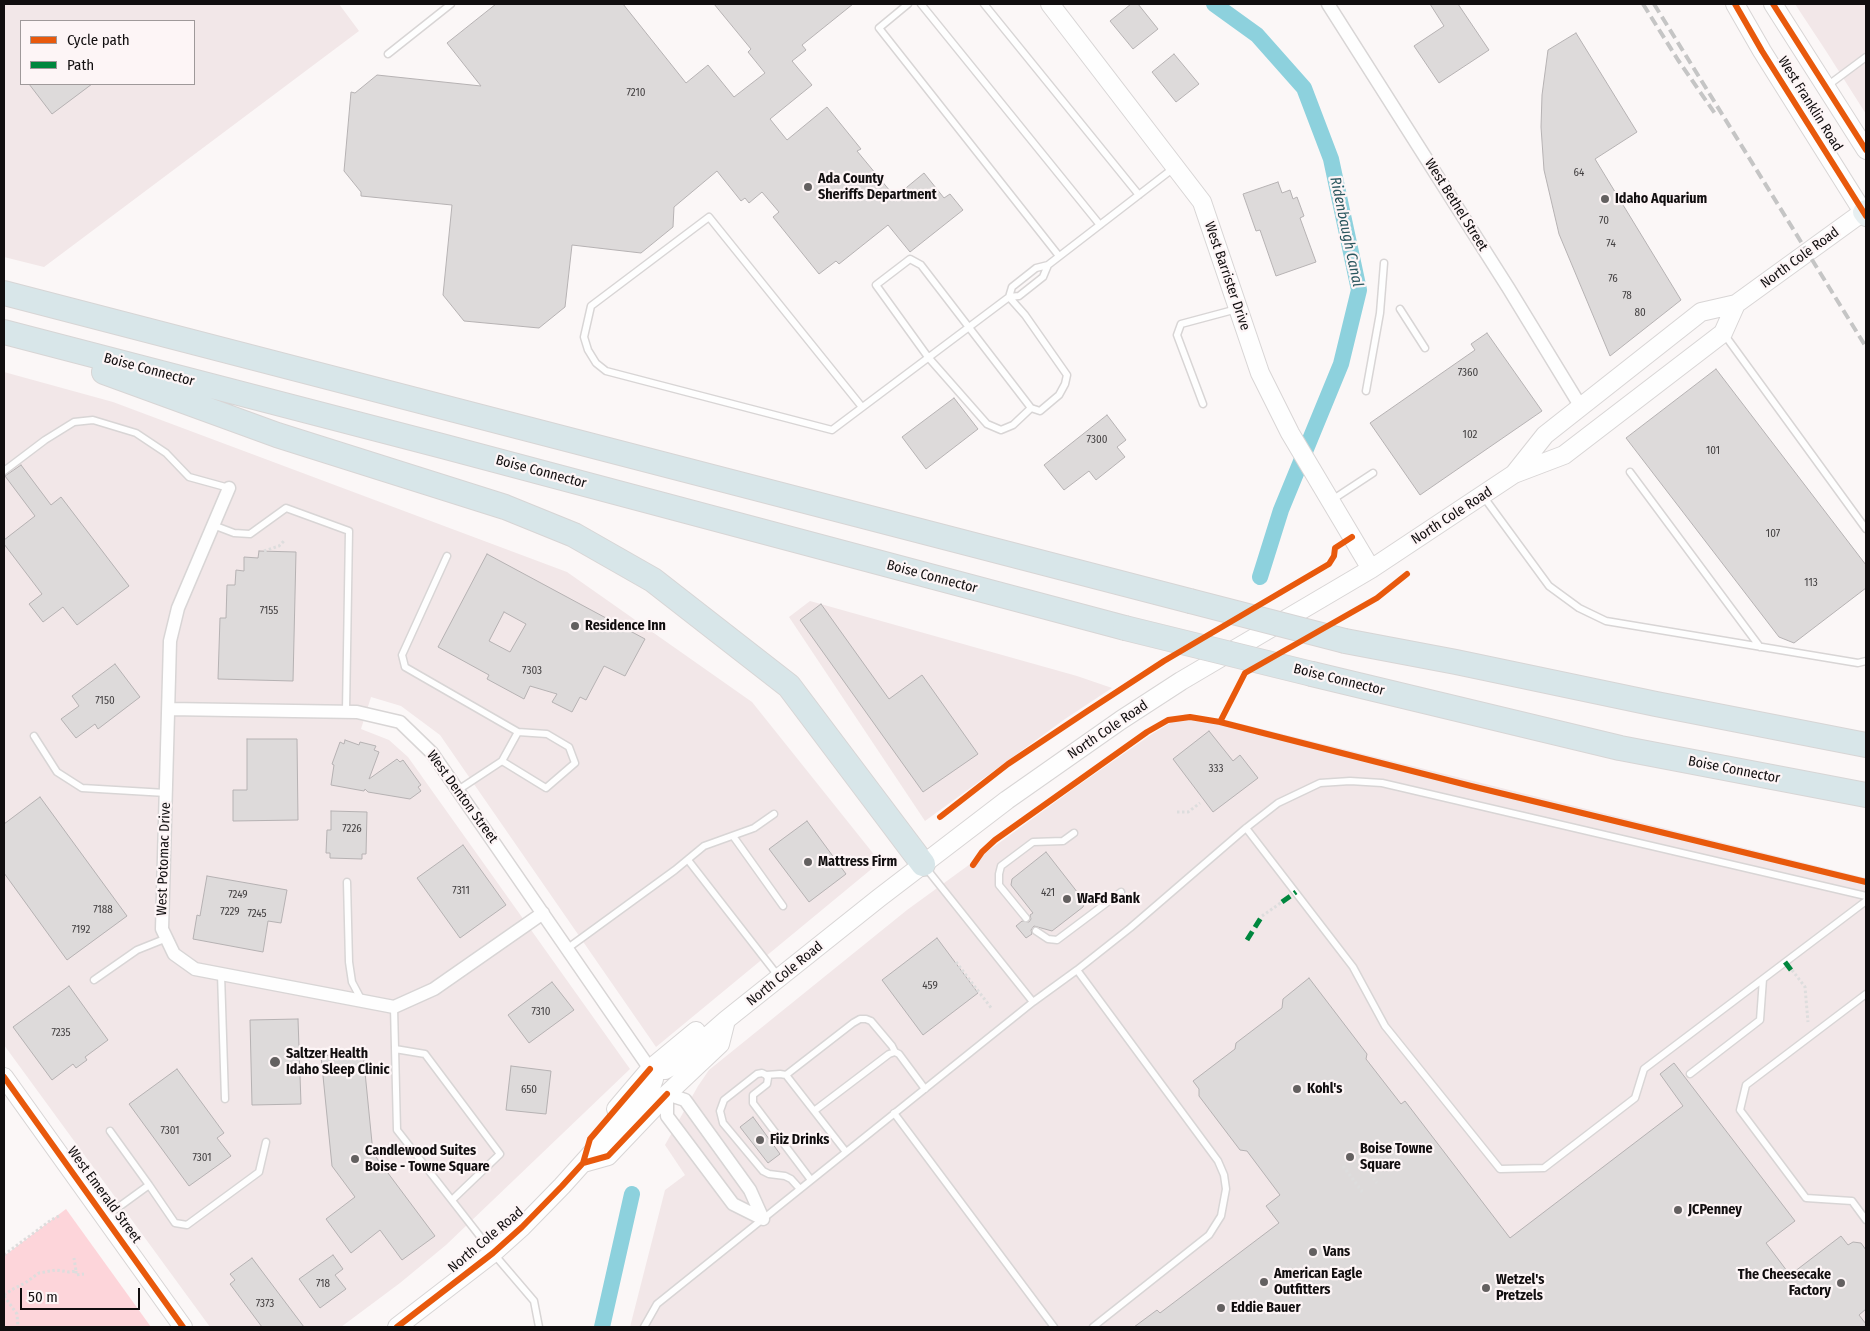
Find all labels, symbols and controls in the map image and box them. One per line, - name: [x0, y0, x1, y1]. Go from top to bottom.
- legend: [20, 20, 195, 85]
- text: Cycle path: [67, 31, 130, 49]
- street label: West Franklin Road: [1774, 53, 1846, 155]
- text: Path: [67, 56, 94, 74]
- house number: 7210: [627, 86, 645, 100]
- street label: West Bethel Street: [1421, 156, 1491, 254]
- house number: 64: [1574, 166, 1584, 180]
- place label: Ada County Sheriffs Department: [818, 171, 937, 203]
- water label: Ridenbaugh Canal: [1326, 175, 1366, 289]
- marker: Ada County Sheriffs Department: [802, 181, 814, 193]
- place label: Idaho Aquarium: [1615, 191, 1707, 207]
- marker: Idaho Aquarium: [1599, 193, 1611, 205]
- house number: 70: [1599, 214, 1609, 228]
- street label: West Barrister Drive: [1200, 219, 1254, 333]
- street label: North Cole Road: [1757, 224, 1843, 292]
- house number: 74: [1606, 237, 1616, 251]
- house number: 76: [1608, 272, 1618, 286]
- house number: 78: [1622, 289, 1632, 303]
- house number: 80: [1634, 306, 1646, 320]
- street label: Boise Connector: [102, 350, 196, 390]
- house number: 7360: [1458, 366, 1478, 380]
- house number: 102: [1463, 428, 1477, 442]
- house number: 7300: [1087, 433, 1107, 447]
- house number: 101: [1706, 444, 1720, 458]
- street label: Boise Connector: [494, 452, 588, 492]
- street label: North Cole Road: [1408, 484, 1496, 548]
- house number: 107: [1766, 527, 1780, 541]
- street label: Boise Connector: [885, 557, 979, 597]
- house number: 113: [1804, 576, 1818, 590]
- house number: 7155: [260, 604, 278, 618]
- place label: Residence Inn: [585, 618, 666, 634]
- marker: Residence Inn: [569, 620, 581, 632]
- street label: Boise Connector: [1292, 661, 1386, 699]
- house number: 7303: [522, 664, 542, 678]
- house number: 7150: [95, 694, 115, 708]
- street label: North Cole Road: [1065, 697, 1151, 763]
- street label: West Denton Street: [423, 747, 501, 847]
- street label: Boise Connector: [1687, 753, 1781, 787]
- house number: 333: [1209, 762, 1223, 776]
- street label: West Potomac Drive: [154, 802, 174, 916]
- house number: 7226: [342, 822, 362, 836]
- place label: Mattress Firm: [818, 854, 897, 870]
- marker: Mattress Firm: [802, 856, 814, 868]
- house number: 7311: [452, 884, 470, 898]
- house number: 421: [1041, 886, 1055, 900]
- house number: 7249: [228, 888, 248, 902]
- place label: WaFd Bank: [1077, 891, 1140, 907]
- marker: WaFd Bank: [1061, 893, 1073, 905]
- house number: 7188: [93, 903, 113, 917]
- house number: 7229: [220, 905, 240, 919]
- house number: 7245: [247, 907, 267, 921]
- house number: 7192: [72, 923, 90, 937]
- street label: North Cole Road: [744, 938, 826, 1010]
- house number: 459: [922, 979, 938, 993]
- house number: 7310: [531, 1005, 551, 1019]
- house number: 7235: [51, 1026, 71, 1040]
- place label: Saltzer Health Idaho Sleep Clinic: [286, 1046, 390, 1078]
- marker: Saltzer Health Idaho Sleep Clinic: [268, 1055, 282, 1069]
- place label: Kohl's: [1307, 1081, 1342, 1097]
- house number: 650: [521, 1083, 537, 1097]
- marker: Kohl's: [1291, 1083, 1303, 1095]
- house number: 7301: [160, 1124, 180, 1138]
- place label: Fiiz Drinks: [770, 1132, 829, 1148]
- marker: Fiiz Drinks: [754, 1134, 766, 1146]
- place label: Boise Towne Square: [1360, 1141, 1433, 1174]
- street label: West Emerald Street: [63, 1143, 145, 1247]
- place label: Candlewood Suites Boise - Towne Square: [365, 1143, 490, 1176]
- house number: 7301: [192, 1151, 212, 1165]
- marker: Boise Towne Square: [1344, 1151, 1356, 1163]
- marker: Candlewood Suites Boise - Towne Square: [349, 1153, 361, 1165]
- place label: JCPenney: [1688, 1202, 1742, 1218]
- street label: North Cole Road: [445, 1204, 527, 1276]
- marker: JCPenney: [1672, 1204, 1684, 1216]
- place label: Vans: [1323, 1244, 1350, 1260]
- marker: Vans: [1307, 1246, 1319, 1258]
- place label: American Eagle Outfitters: [1274, 1266, 1362, 1298]
- place label: The Cheesecake Factory: [1738, 1267, 1831, 1300]
- place label: Wetzel's Pretzels: [1496, 1272, 1544, 1304]
- marker: American Eagle Outfitters: [1258, 1276, 1270, 1288]
- house number: 718: [316, 1277, 330, 1291]
- marker: The Cheesecake Factory: [1835, 1277, 1847, 1289]
- scale bar: [22, 1278, 142, 1310]
- marker: Wetzel's Pretzels: [1480, 1282, 1492, 1294]
- text: 50 m: [28, 1288, 58, 1306]
- house number: 7373: [256, 1297, 274, 1311]
- place label: Eddie Bauer: [1231, 1300, 1301, 1316]
- marker: Eddie Bauer: [1215, 1302, 1227, 1314]

